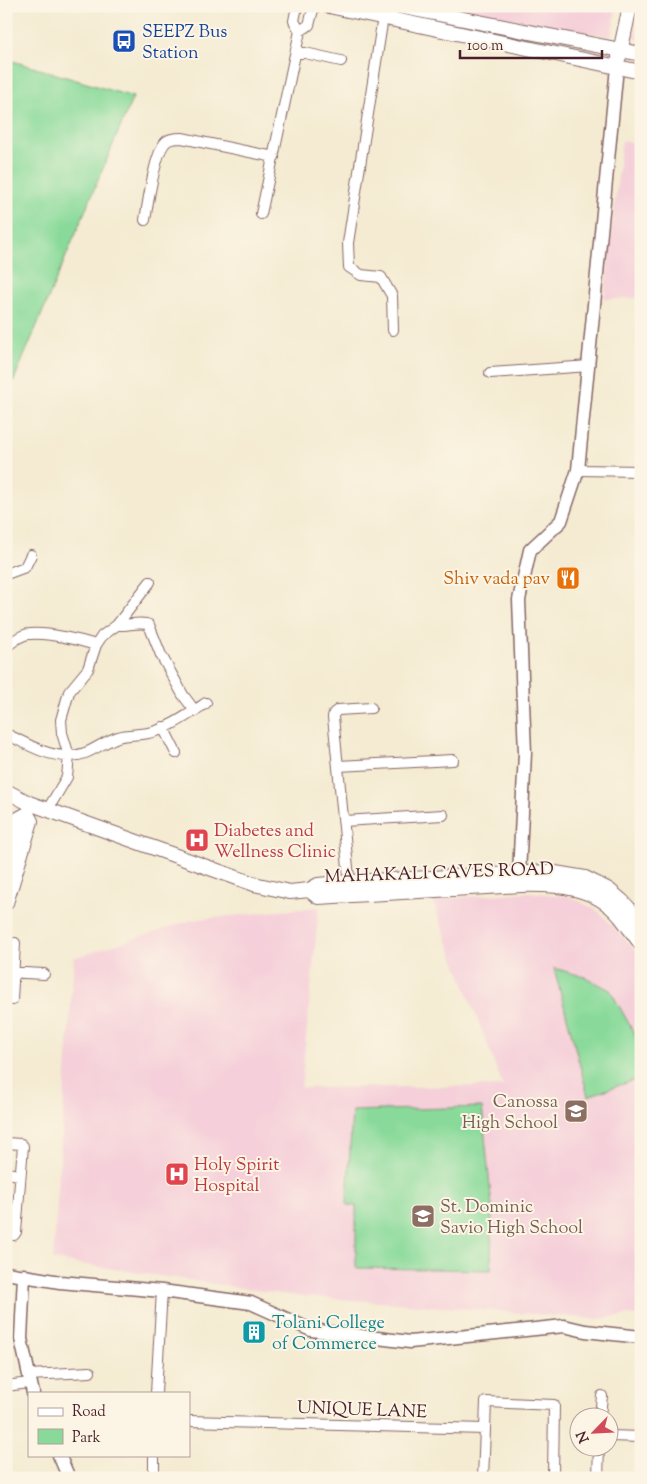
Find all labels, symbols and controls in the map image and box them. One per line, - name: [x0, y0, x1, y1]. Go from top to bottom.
- place label: SEEPZ Bus Station: [142, 20, 227, 67]
- bus stop icon: SEEPZ Bus Station: [111, 28, 137, 54]
- scale bar: [460, 28, 602, 60]
- text: 100 m: [467, 36, 504, 57]
- restaurant icon: Shiv vada pav: [555, 565, 581, 591]
- place label: Shiv vada pav: [443, 567, 551, 593]
- place label: Diabetes and Wellness Clinic: [214, 819, 336, 866]
- hospital icon: Diabetes and Wellness Clinic: [184, 827, 210, 853]
- street label: MAHAKALI CAVES ROAD: [324, 857, 554, 891]
- place label: Canossa High School: [462, 1090, 558, 1137]
- school or university icon: Canossa High School: [563, 1098, 589, 1124]
- place label: Holy Spirit Hospital: [194, 1153, 279, 1200]
- hospital icon: Holy Spirit Hospital: [164, 1161, 190, 1187]
- place label: St. Dominic Savio High School: [440, 1195, 583, 1242]
- school or university icon: St. Dominic Savio High School: [410, 1203, 436, 1229]
- place label: Tolani College of Commerce: [272, 1311, 385, 1358]
- building icon: Tolani College of Commerce: [241, 1319, 267, 1345]
- legend: [28, 1392, 190, 1456]
- street label: UNIQUE LANE: [296, 1396, 428, 1426]
- text: Road: [72, 1402, 106, 1423]
- north arrow: [570, 1406, 620, 1456]
- text: N: [573, 1427, 595, 1446]
- text: Park: [72, 1428, 101, 1449]

